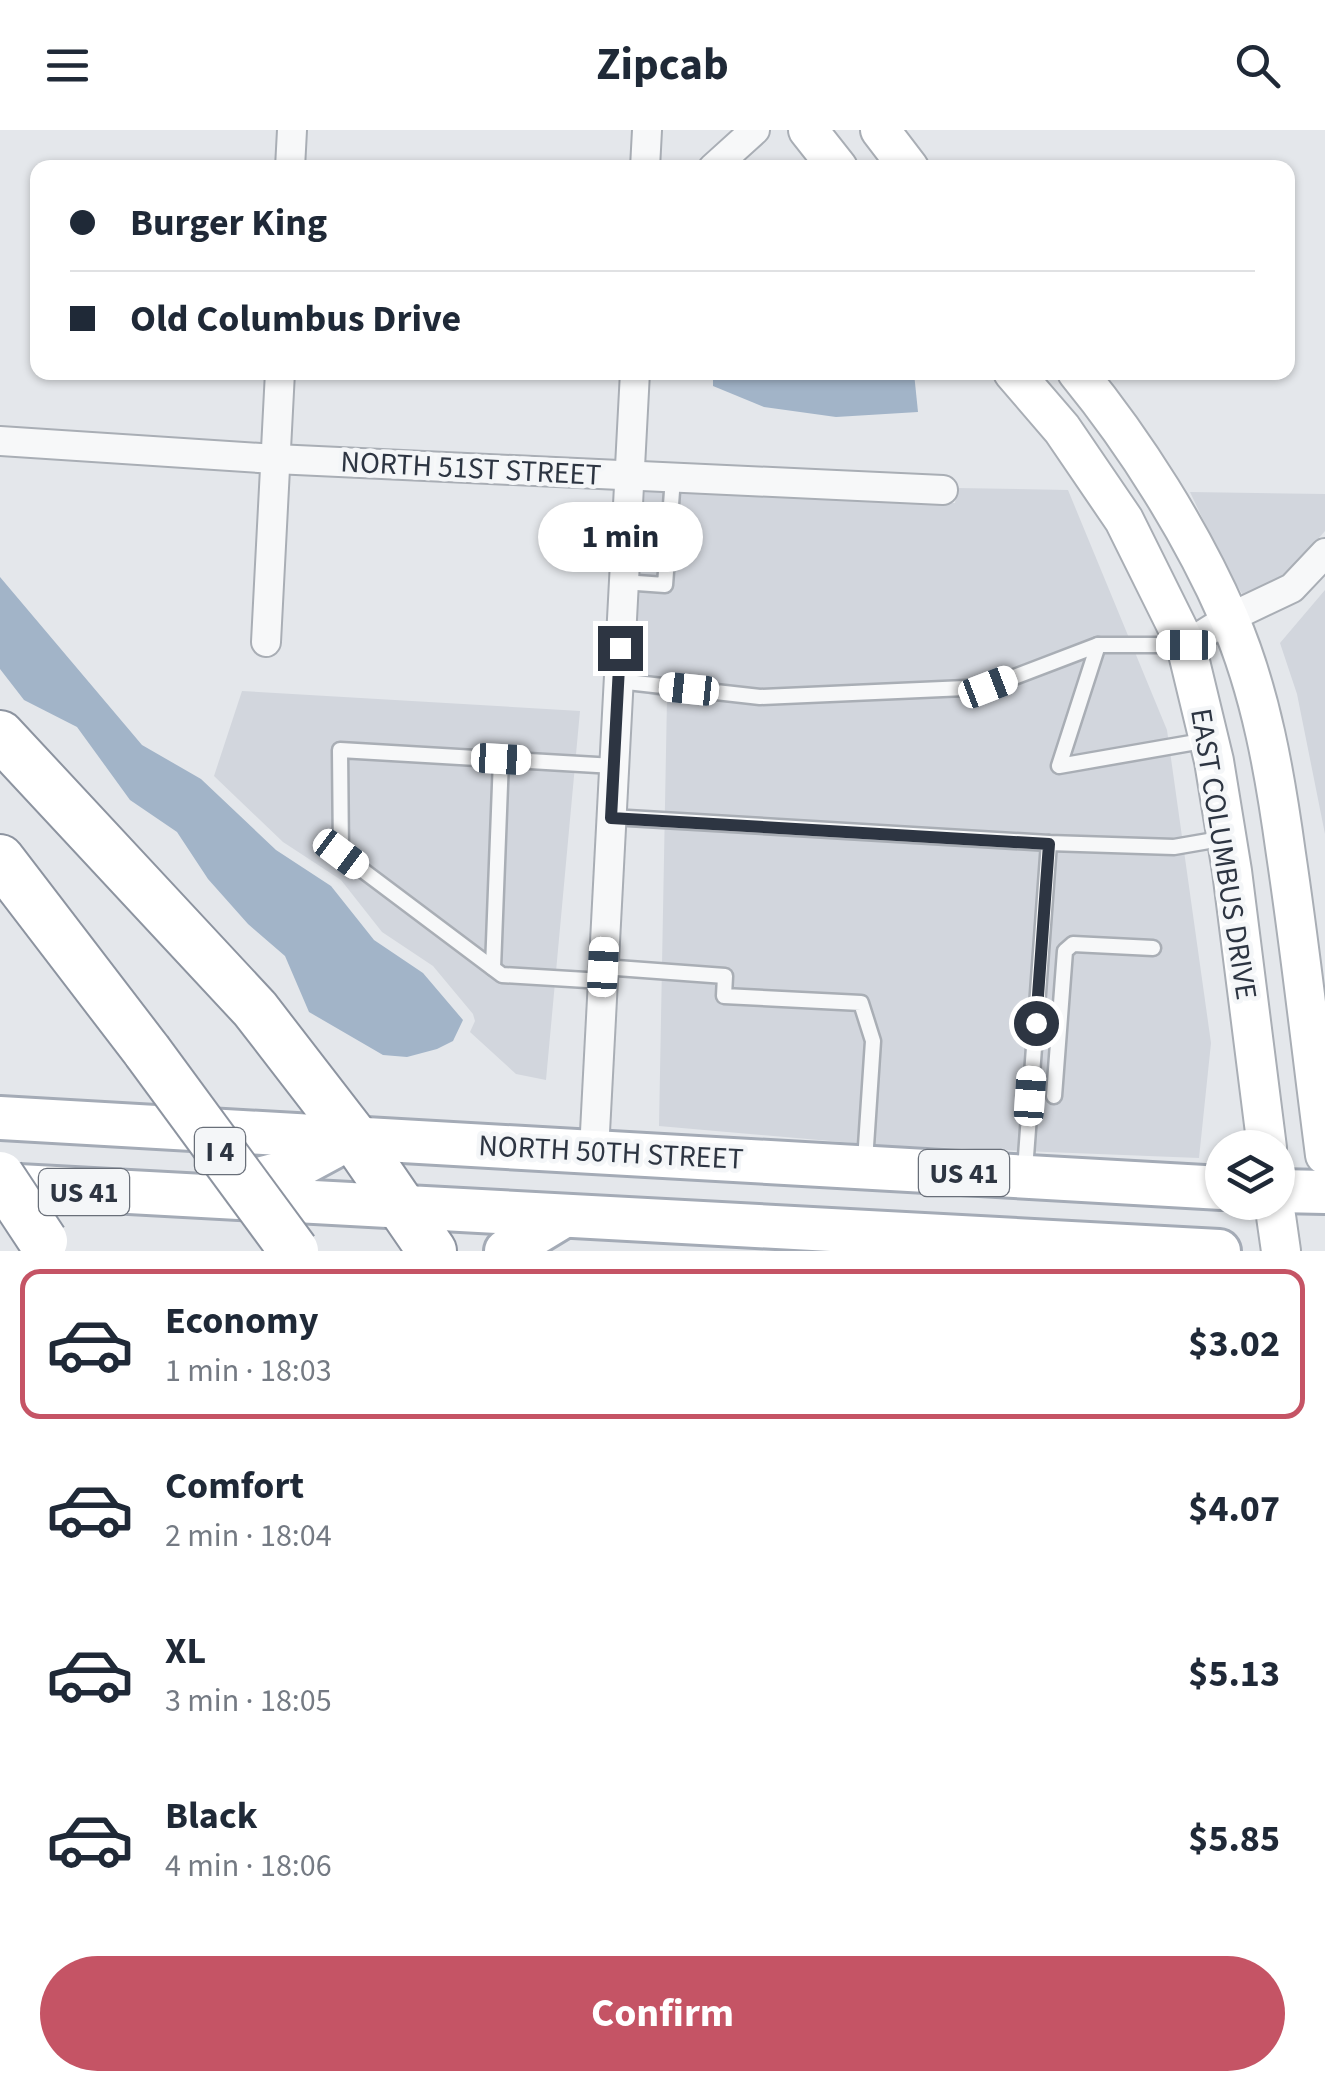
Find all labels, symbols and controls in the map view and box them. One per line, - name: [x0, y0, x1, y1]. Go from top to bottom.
- text: Zipcab: [596, 33, 729, 97]
- icon: menu: [40, 38, 95, 93]
- icon: search: [1230, 38, 1285, 93]
- text: Burger King: [130, 196, 327, 250]
- text: Old Columbus Drive: [130, 292, 461, 346]
- street label: NORTH 51ST STREET: [339, 440, 603, 497]
- callout: 1 min: [538, 503, 702, 573]
- text: 1 min: [582, 514, 659, 560]
- route end: [598, 626, 643, 671]
- car: [1156, 630, 1216, 660]
- car: [955, 662, 1021, 712]
- car: [658, 671, 720, 707]
- street label: EAST COLUMBUS DRIVE: [1179, 705, 1268, 1003]
- car: [470, 742, 532, 776]
- car: [308, 824, 374, 884]
- car: [586, 936, 620, 998]
- route start: [1014, 1001, 1059, 1046]
- car: [1013, 1065, 1047, 1127]
- street label: NORTH 50TH STREET: [477, 1124, 745, 1181]
- road number: I 4: [195, 1128, 245, 1174]
- map controls: [1205, 1130, 1295, 1220]
- button: layers: [1205, 1130, 1295, 1220]
- road number: US 41: [919, 1150, 1009, 1196]
- road number: US 41: [39, 1169, 129, 1215]
- text: Economy: [165, 1294, 318, 1348]
- icon: car: [45, 1299, 135, 1389]
- text: $3.02: [1188, 1317, 1280, 1371]
- text: 1 min · 18:03: [165, 1348, 332, 1394]
- text: Comfort: [165, 1459, 304, 1513]
- icon: car: [45, 1464, 135, 1554]
- text: $4.07: [1188, 1482, 1280, 1536]
- text: 2 min · 18:04: [165, 1513, 332, 1559]
- text: XL: [165, 1624, 206, 1678]
- icon: car: [45, 1629, 135, 1719]
- text: $5.13: [1188, 1647, 1280, 1701]
- text: 3 min · 18:05: [165, 1678, 332, 1724]
- text: Black: [165, 1789, 258, 1843]
- icon: car: [45, 1794, 135, 1884]
- text: $5.85: [1188, 1812, 1280, 1866]
- text: 4 min · 18:06: [165, 1843, 332, 1889]
- button: Confirm: [40, 1956, 1285, 2071]

